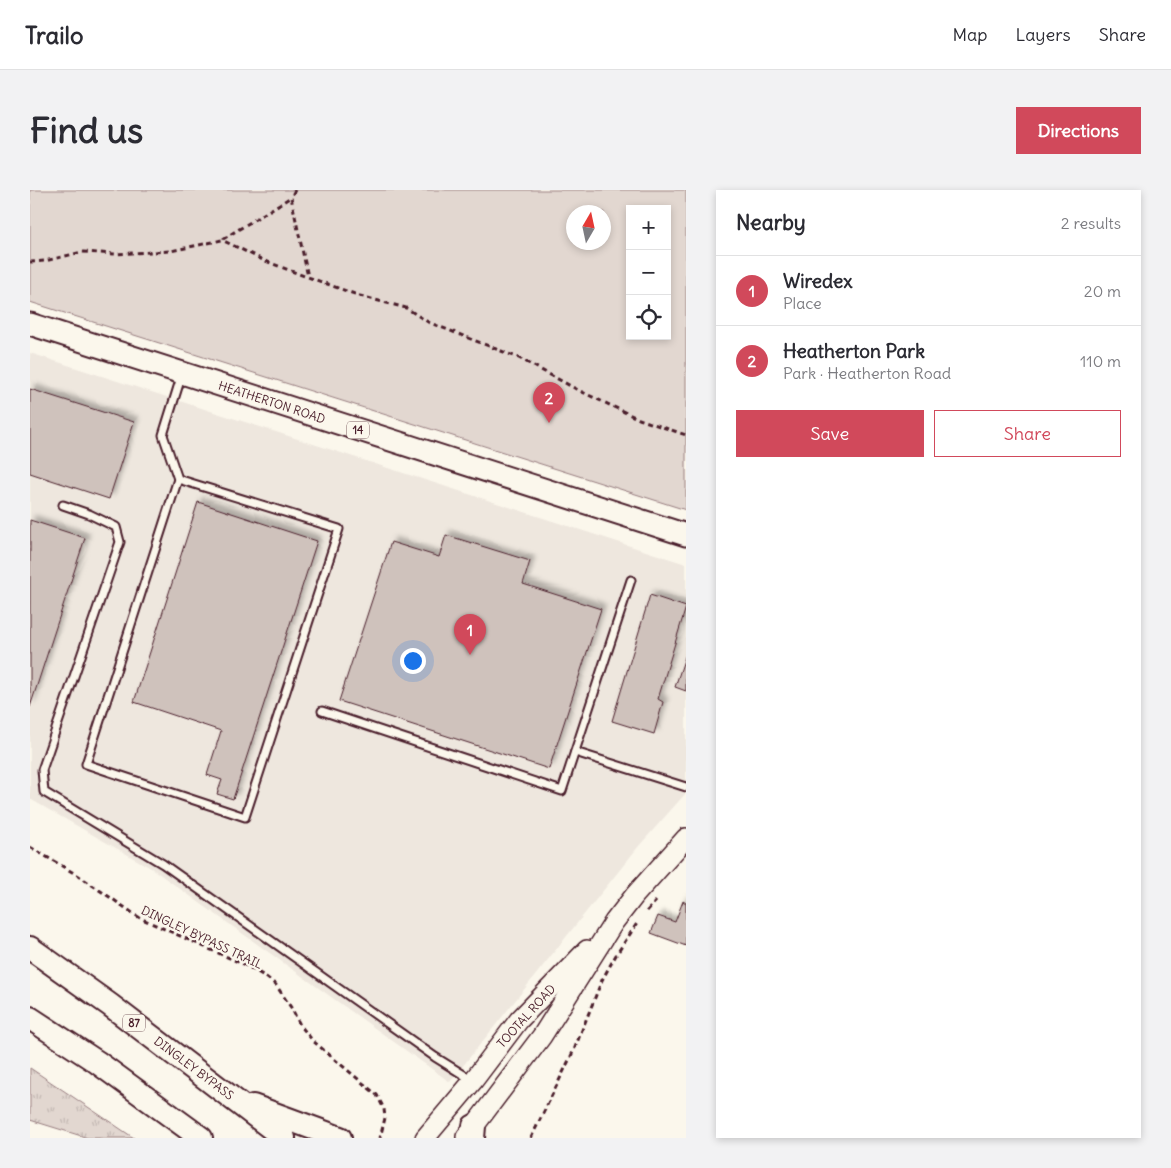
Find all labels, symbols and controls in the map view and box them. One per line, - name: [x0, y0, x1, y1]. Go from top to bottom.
- text: Trailo: [25, 20, 83, 50]
- text: Map: [952, 23, 987, 46]
- text: Layers: [1015, 23, 1071, 46]
- text: Share: [1099, 23, 1146, 46]
- button: Directions: [1016, 107, 1141, 154]
- text: Find us: [30, 108, 143, 152]
- north arrow: [566, 205, 611, 250]
- map controls: [626, 205, 671, 340]
- button: +: [626, 205, 671, 250]
- text: Nearby: [736, 209, 806, 236]
- text: 2 results: [1061, 213, 1121, 233]
- button: −: [626, 250, 671, 295]
- text: Wiredex: [783, 269, 853, 293]
- text: 1: [749, 281, 755, 301]
- text: 20 m: [1084, 281, 1121, 301]
- text: Place: [783, 293, 822, 313]
- button: locate: [626, 295, 671, 340]
- text: Heatherton Park: [783, 339, 925, 363]
- text: 2: [748, 351, 756, 371]
- text: 110 m: [1080, 351, 1121, 371]
- text: Park · Heatherton Road: [783, 363, 951, 383]
- street label: HEATHERTON ROAD: [217, 378, 327, 426]
- pin: 2: [533, 382, 565, 423]
- button: Save: [736, 410, 924, 457]
- button: Share: [934, 410, 1121, 457]
- road number: 14: [347, 422, 369, 438]
- pin: 1: [454, 614, 486, 655]
- your location: [400, 648, 426, 674]
- street label: DINGLEY BYPASS TRAIL: [139, 902, 265, 972]
- street label: TOOTAL ROAD: [494, 981, 558, 1051]
- road number: 87: [123, 1014, 145, 1031]
- street label: DINGLEY BYPASS: [151, 1033, 237, 1103]

